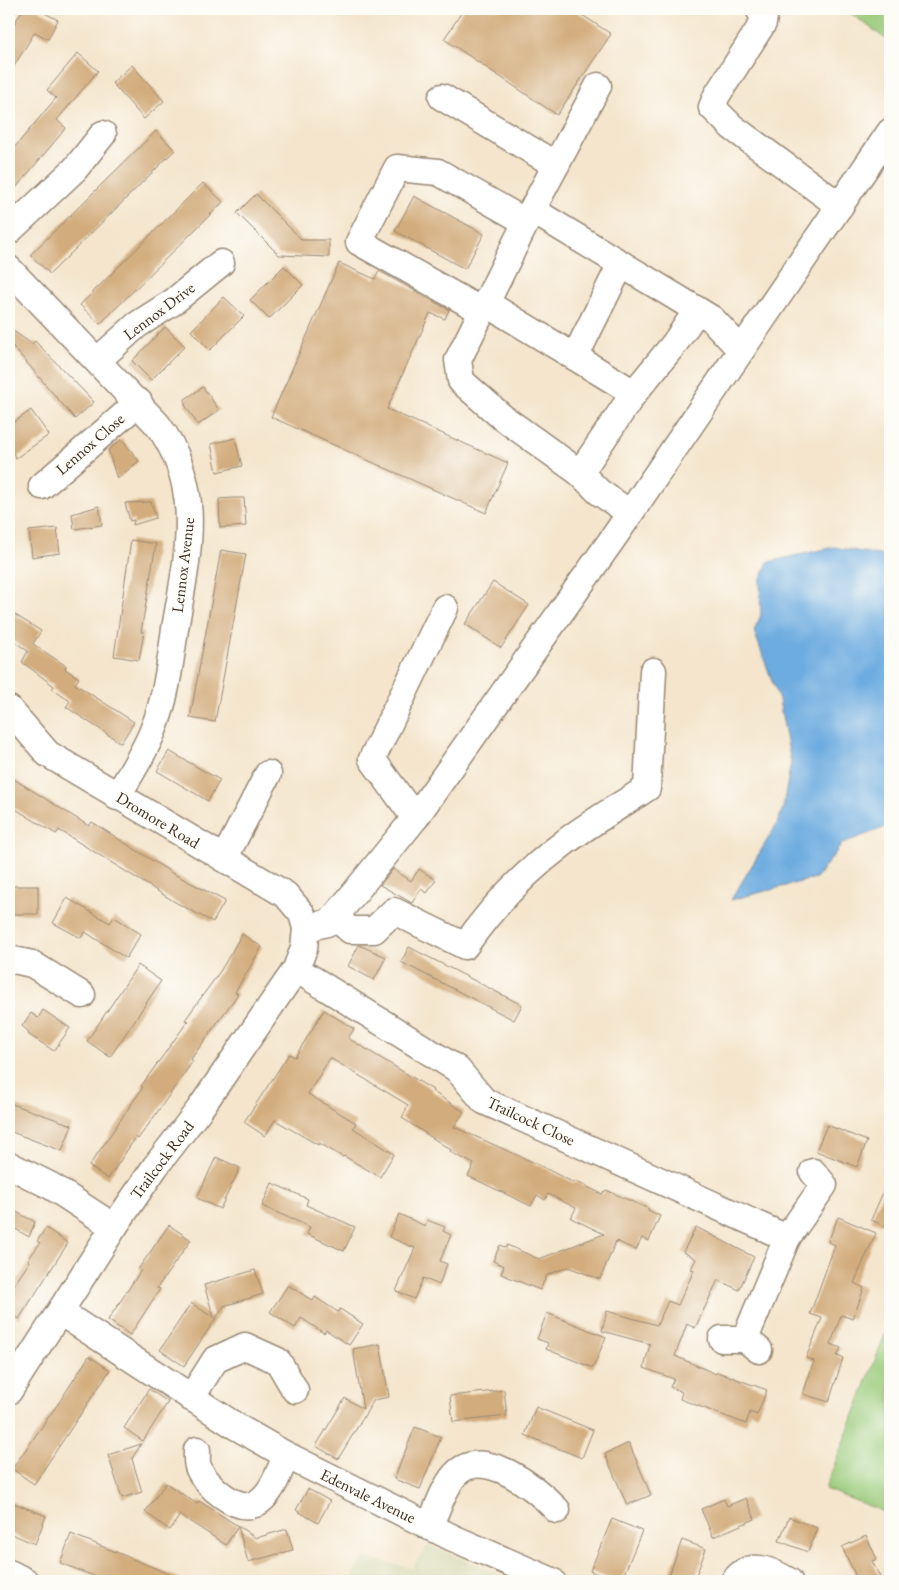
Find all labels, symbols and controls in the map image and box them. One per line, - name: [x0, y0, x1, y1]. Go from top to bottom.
- street label: Lennox Drive: [119, 277, 199, 345]
- street label: Lennox Close: [51, 408, 129, 480]
- street label: Lennox Avenue: [167, 516, 199, 614]
- street label: Dromore Road: [112, 787, 204, 854]
- street label: Trailcock Close: [484, 1092, 578, 1150]
- street label: Trailcock Road: [125, 1116, 199, 1204]
- street label: Edenvale Avenue: [317, 1464, 419, 1528]

